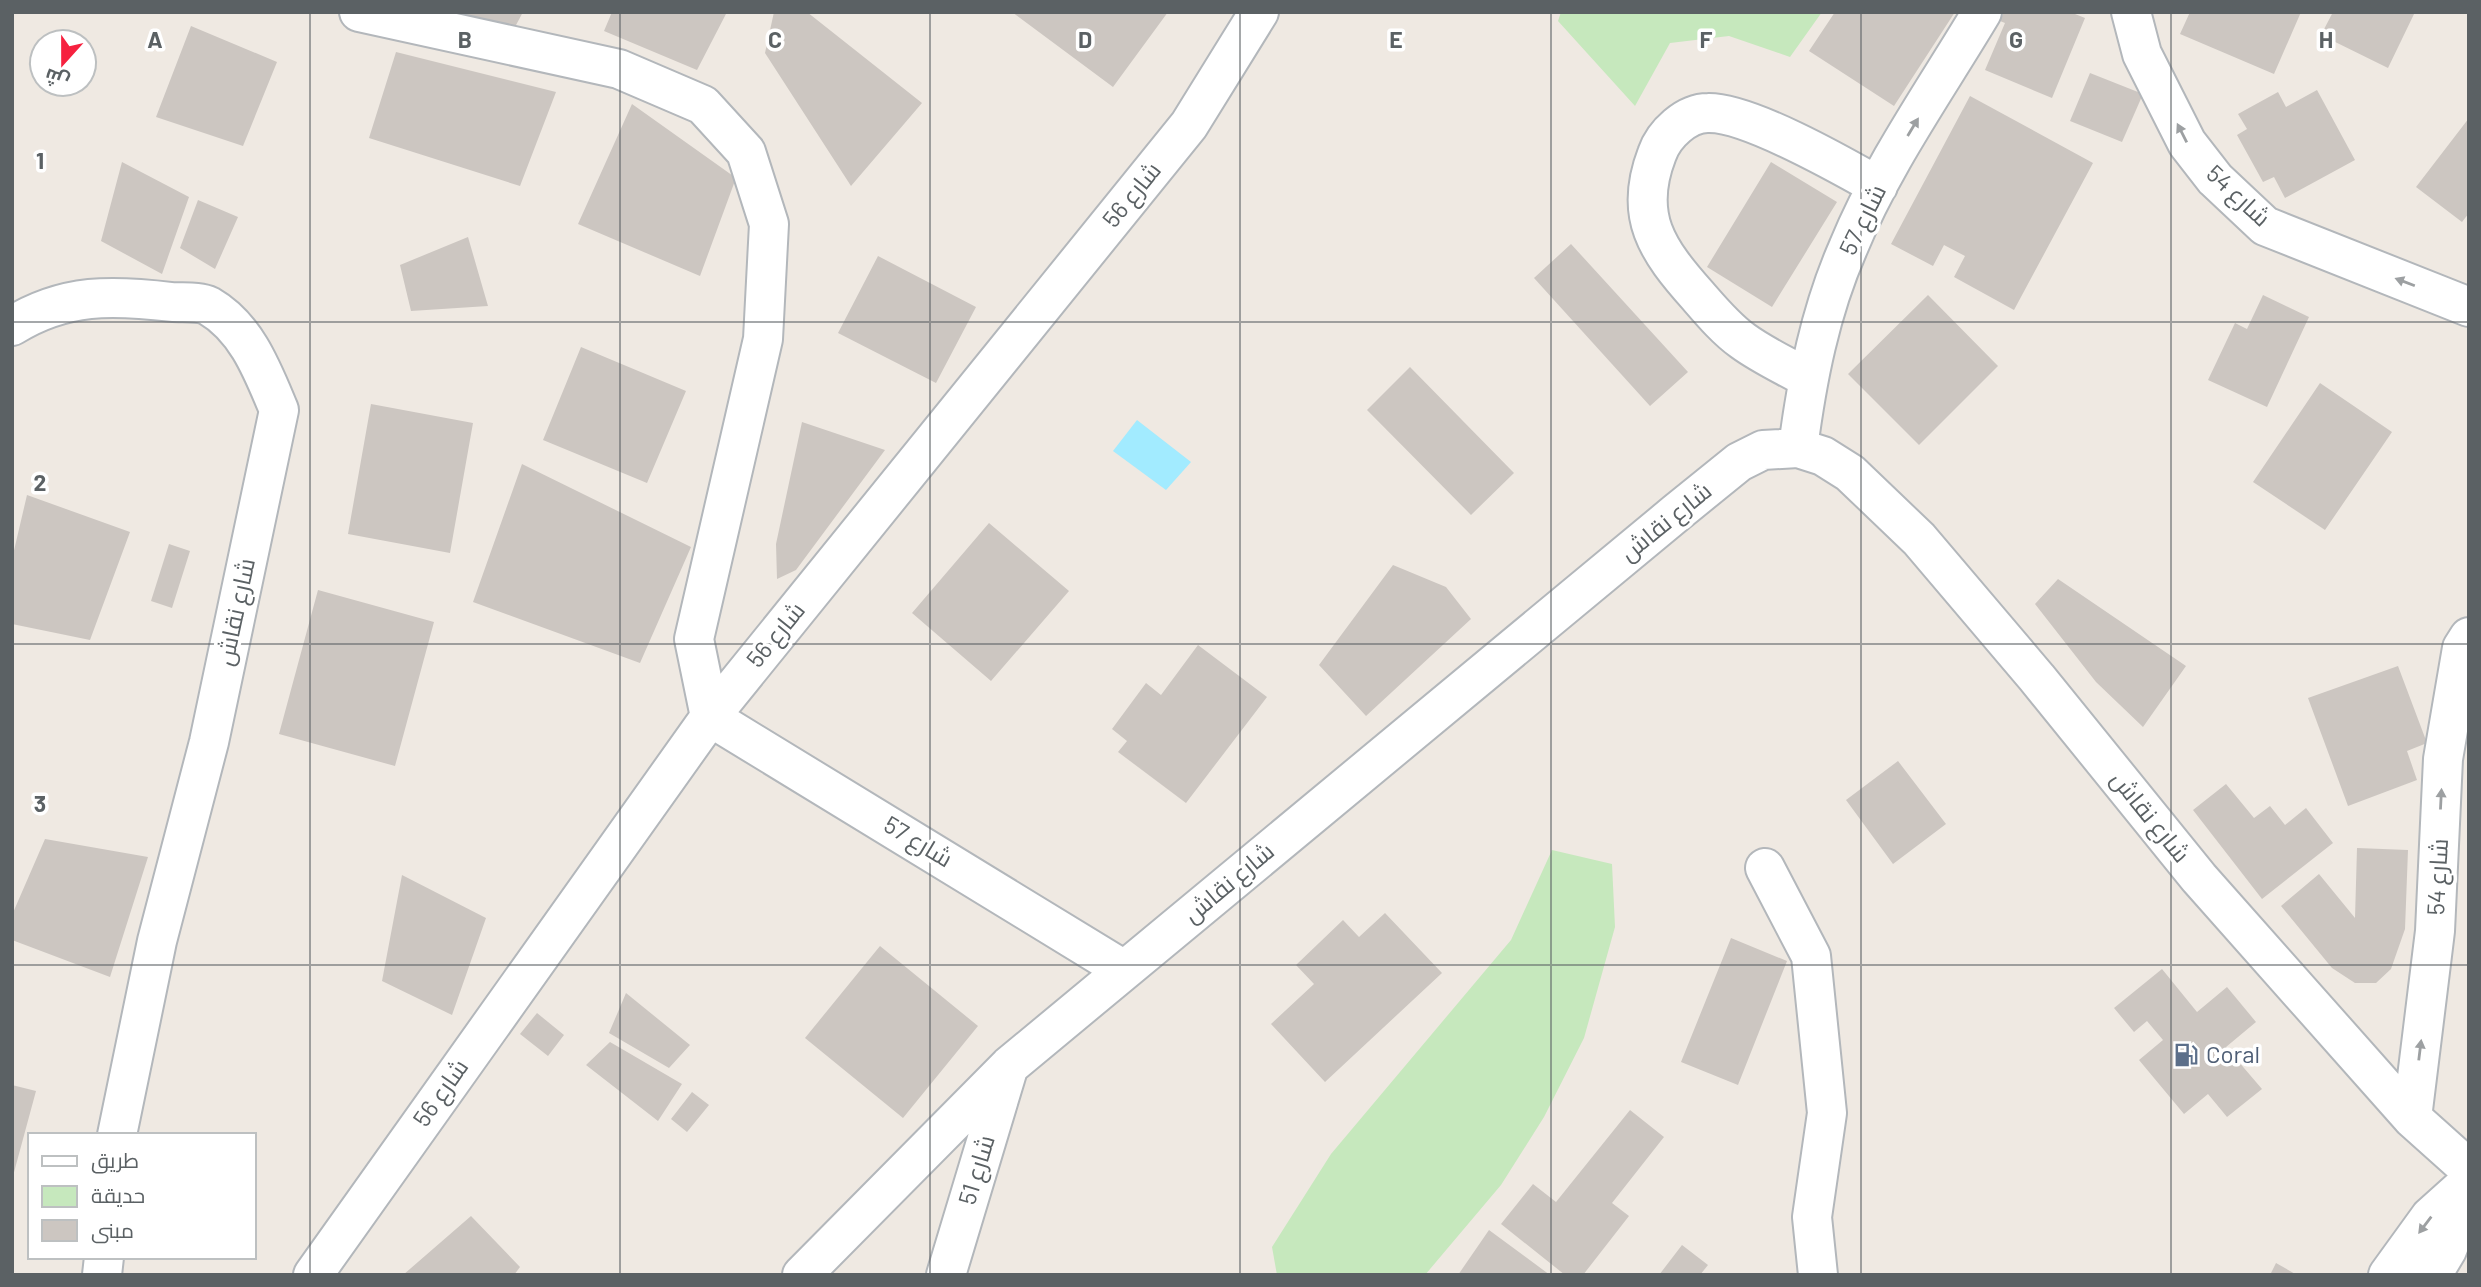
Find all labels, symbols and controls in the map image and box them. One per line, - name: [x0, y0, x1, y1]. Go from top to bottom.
- text: A: [147, 25, 163, 53]
- text: B: [458, 25, 472, 53]
- text: C: [768, 25, 782, 53]
- text: D: [1078, 25, 1092, 53]
- text: E: [1389, 25, 1403, 53]
- text: F: [1700, 25, 1713, 53]
- text: G: [2009, 25, 2023, 53]
- text: H: [2319, 25, 2333, 53]
- north arrow: [28, 28, 98, 98]
- text: ش: [41, 63, 73, 94]
- one-way arrow: [1906, 118, 1919, 137]
- one-way arrow: [2176, 123, 2188, 143]
- text: 1: [36, 146, 44, 174]
- street label: شارع 56: [1096, 155, 1168, 235]
- street label: شارع 54: [2199, 158, 2277, 234]
- street label: شارع 57: [1832, 179, 1894, 261]
- one-way arrow: [2395, 276, 2416, 287]
- text: 2: [34, 468, 46, 496]
- street label: شارع نقاش: [1614, 475, 1718, 569]
- street label: شارع نقاش: [209, 555, 263, 669]
- street label: شارع 56: [740, 595, 812, 675]
- street label: شارع نقاش: [2103, 765, 2197, 869]
- one-way arrow: [2436, 788, 2447, 810]
- text: 3: [34, 789, 46, 817]
- street label: شارع 57: [878, 809, 958, 875]
- street label: شارع نقاش: [1177, 836, 1281, 930]
- street label: شارع 54: [2420, 838, 2456, 916]
- place label: Coral: [2206, 1039, 2260, 1068]
- one-way arrow: [2415, 1039, 2426, 1061]
- fuel station icon: Coral: [2172, 1041, 2200, 1069]
- street label: شارع 56: [406, 1053, 476, 1133]
- street label: شارع 51: [951, 1131, 1003, 1209]
- legend: [28, 1133, 256, 1259]
- text: طريق: [91, 1147, 139, 1174]
- text: حديقة: [91, 1182, 145, 1207]
- one-way arrow: [2418, 1216, 2432, 1234]
- text: مبنى: [91, 1217, 134, 1244]

